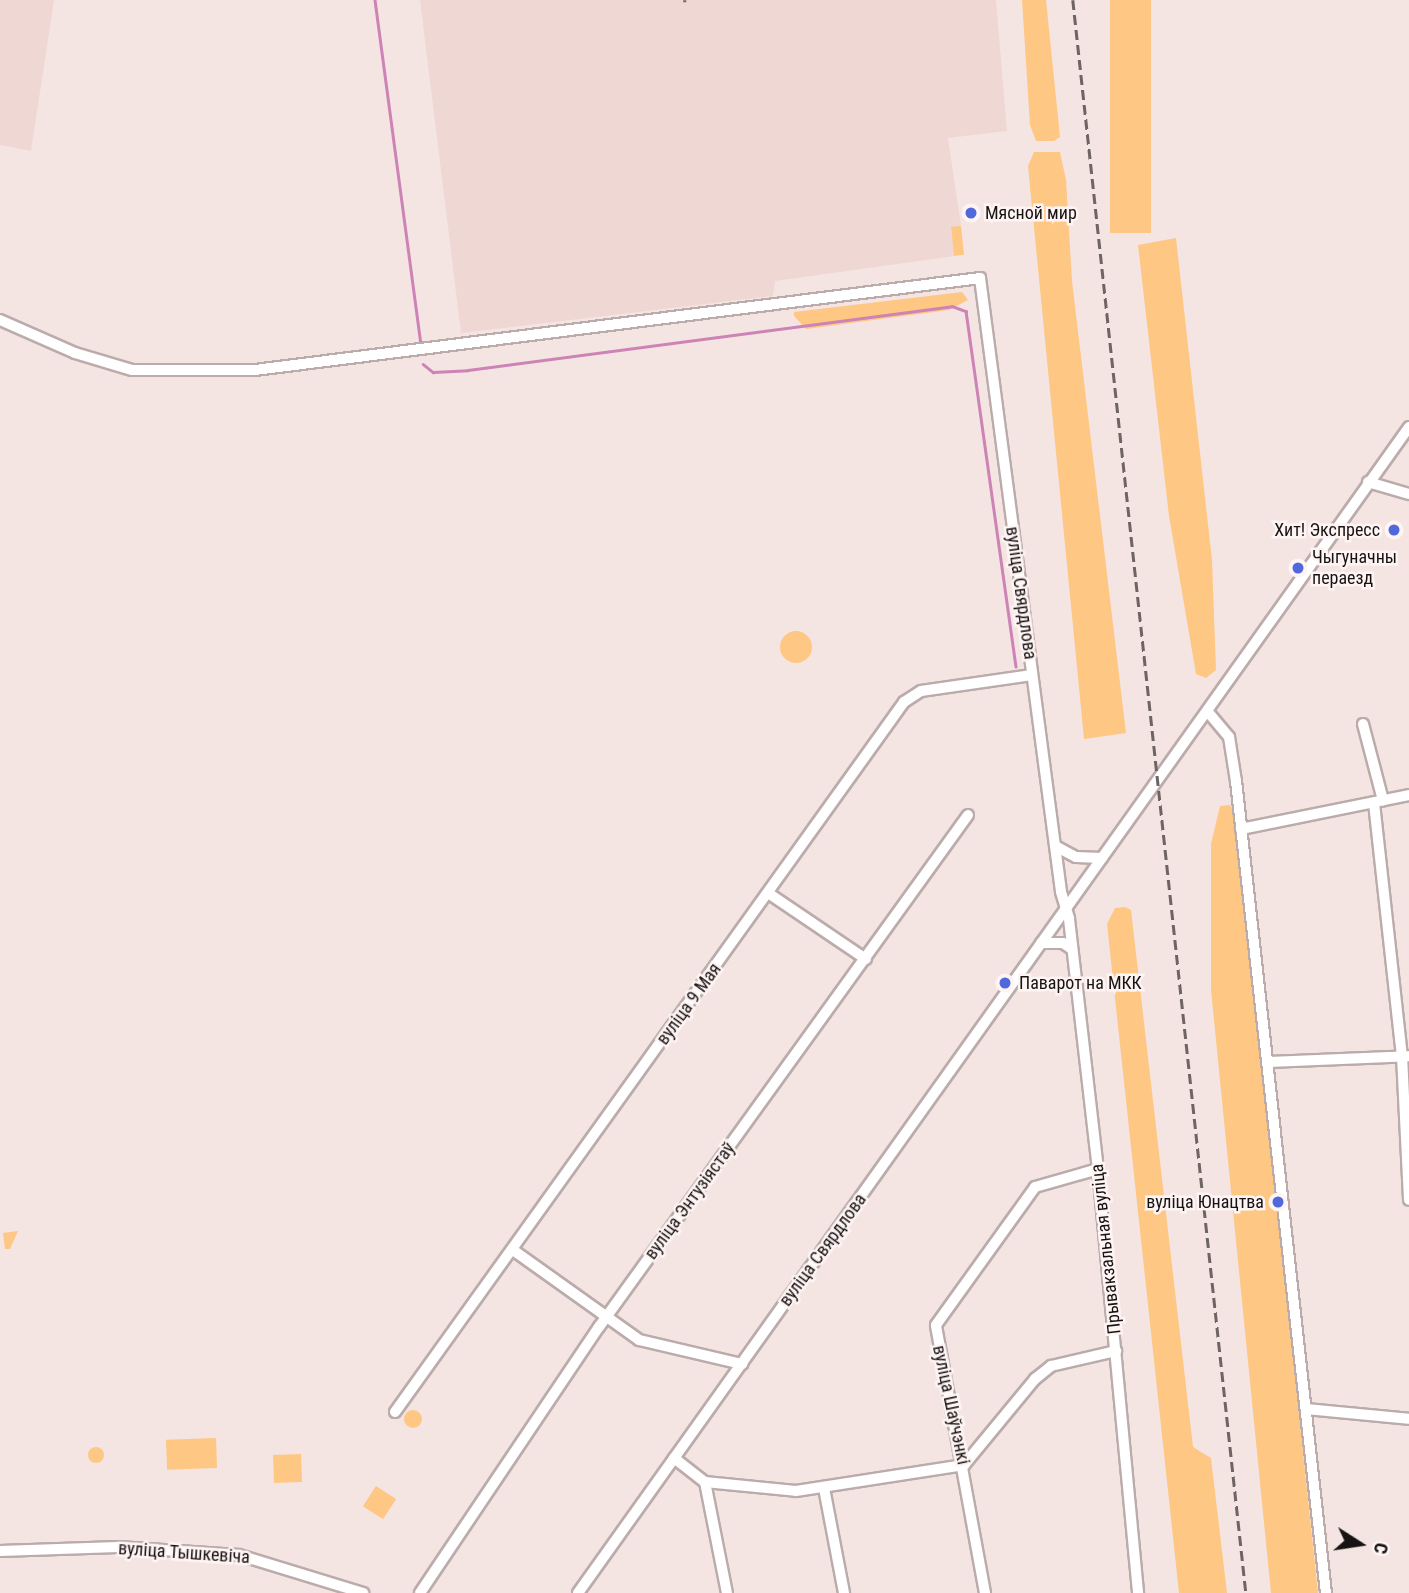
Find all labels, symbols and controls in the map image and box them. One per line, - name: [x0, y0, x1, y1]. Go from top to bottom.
- place label: Мясной мир: [985, 202, 1077, 224]
- marker: Мясной мир: [963, 205, 979, 221]
- place label: Хит! Экспресс: [1274, 519, 1380, 541]
- marker: Хит! Экспресс: [1386, 522, 1402, 538]
- street label: вуліца Свярдлова: [1001, 525, 1041, 661]
- place label: Чыгуначны пераезд: [1312, 547, 1397, 590]
- marker: Чыгуначны пераезд: [1290, 560, 1306, 576]
- street label: вуліца 9 Мая: [652, 959, 726, 1049]
- place label: Паварот на МКК: [1019, 972, 1142, 994]
- marker: Паварот на МКК: [997, 975, 1013, 991]
- street label: вуліца Энтузіястаў: [640, 1138, 740, 1264]
- street label: Прывакзальная вуліца: [1086, 1163, 1126, 1335]
- street label: вуліца Свярдлова: [775, 1190, 871, 1310]
- place label: вуліца Юнацтва: [1146, 1191, 1264, 1213]
- marker: вуліца Юнацтва: [1270, 1194, 1286, 1210]
- street label: вуліца Шаўчэнкі: [928, 1343, 974, 1467]
- north arrow: [1325, 1509, 1395, 1579]
- street label: вуліца Тышкевіча: [117, 1538, 251, 1568]
- text: С: [1369, 1541, 1393, 1556]

